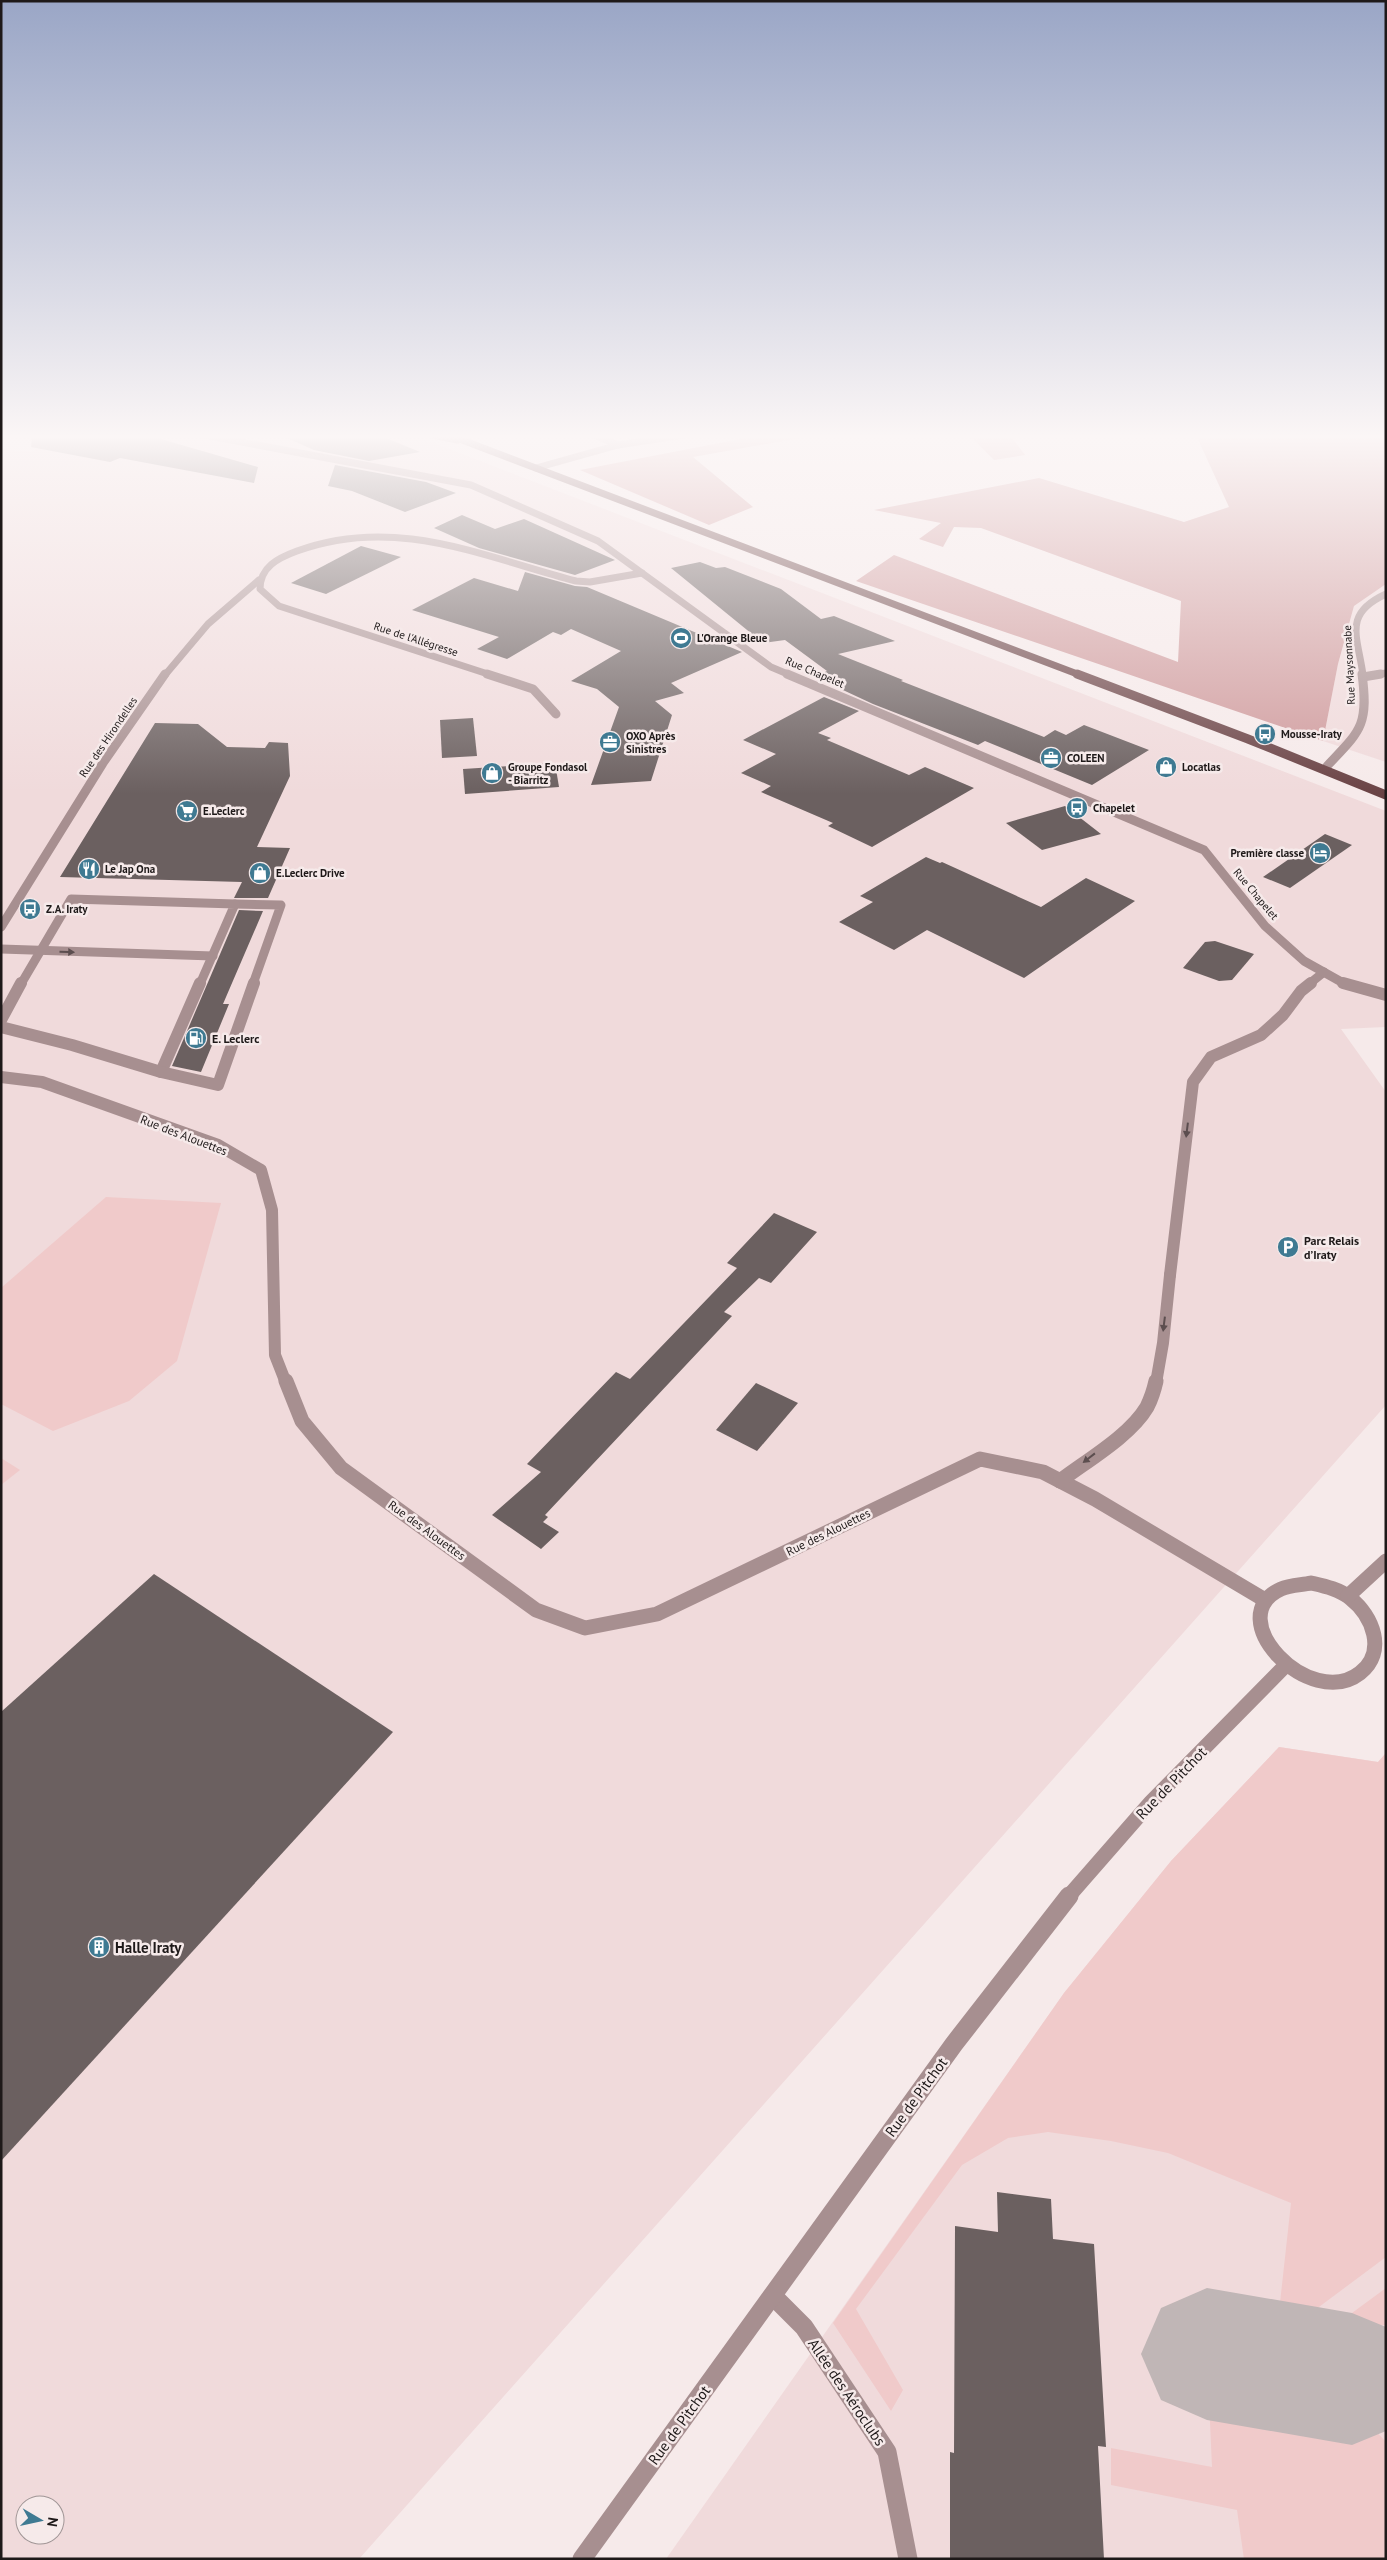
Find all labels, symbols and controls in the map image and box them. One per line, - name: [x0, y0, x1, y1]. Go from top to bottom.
- street label: Rue de l'Allégresse: [372, 619, 460, 659]
- street label: Rue Maysonnabe: [1340, 624, 1358, 705]
- sports icon: L'Orange Bleue: [669, 626, 693, 650]
- place label: L'Orange Bleue: [697, 631, 768, 645]
- street label: Rue Chapelet: [783, 653, 847, 691]
- street label: Rue des Hirondelles: [76, 694, 140, 780]
- bus stop icon: Mousse-Iraty: [1253, 722, 1277, 746]
- place label: Mousse-Iraty: [1281, 727, 1342, 741]
- place label: OXO Après Sinistres: [626, 729, 676, 756]
- office icon: OXO Après Sinistres: [598, 730, 622, 754]
- office icon: COLEEN: [1039, 746, 1063, 770]
- place label: COLEEN: [1067, 751, 1105, 765]
- shop icon: Locatlas: [1154, 755, 1178, 779]
- place label: Groupe Fondasol - Biarritz: [508, 760, 588, 787]
- place label: Locatlas: [1182, 760, 1221, 774]
- shop icon: Groupe Fondasol - Biarritz: [480, 761, 504, 785]
- bus stop icon: Chapelet: [1065, 796, 1089, 820]
- supermarket icon: E.Leclerc: [175, 799, 199, 823]
- place label: Chapelet: [1093, 801, 1135, 815]
- place label: E.Leclerc: [203, 804, 245, 818]
- hotel icon: Première classe: [1308, 841, 1332, 865]
- place label: Première classe: [1231, 846, 1304, 860]
- restaurant icon: Le Jap Ona: [77, 857, 101, 881]
- shop icon: E.Leclerc Drive: [248, 861, 272, 885]
- place label: Le Jap Ona: [105, 862, 155, 876]
- street label: Rue Chapelet: [1230, 865, 1282, 923]
- place label: E.Leclerc Drive: [276, 866, 345, 880]
- bus stop icon: Z.A. Iraty: [18, 897, 42, 921]
- place label: Z.A. Iraty: [46, 902, 88, 916]
- one-way arrow: [60, 948, 76, 956]
- fuel station icon: E. Leclerc: [184, 1026, 208, 1050]
- place label: E. Leclerc: [212, 1031, 259, 1046]
- street label: Rue des Alouettes: [138, 1112, 230, 1158]
- one-way arrow: [1183, 1123, 1191, 1139]
- place label: Parc Relais d’Iraty: [1304, 1233, 1359, 1262]
- parking icon: Parc Relais d’Iraty: [1276, 1235, 1300, 1259]
- one-way arrow: [1160, 1316, 1168, 1332]
- one-way arrow: [1083, 1453, 1096, 1464]
- street label: Rue des Alouettes: [385, 1497, 469, 1563]
- street label: Rue des Alouettes: [783, 1505, 873, 1559]
- street label: Rue de Pitchot: [1132, 1743, 1210, 1823]
- building icon: Halle Iraty: [87, 1935, 111, 1959]
- place label: Halle Iraty: [115, 1938, 182, 1957]
- street label: Rue de Pitchot: [881, 2054, 951, 2140]
- street label: Allée des Aéroclubs: [804, 2335, 890, 2449]
- street label: Rue de Pitchot: [644, 2382, 714, 2468]
- north arrow: [15, 2495, 65, 2545]
- text: N: [43, 2516, 62, 2528]

